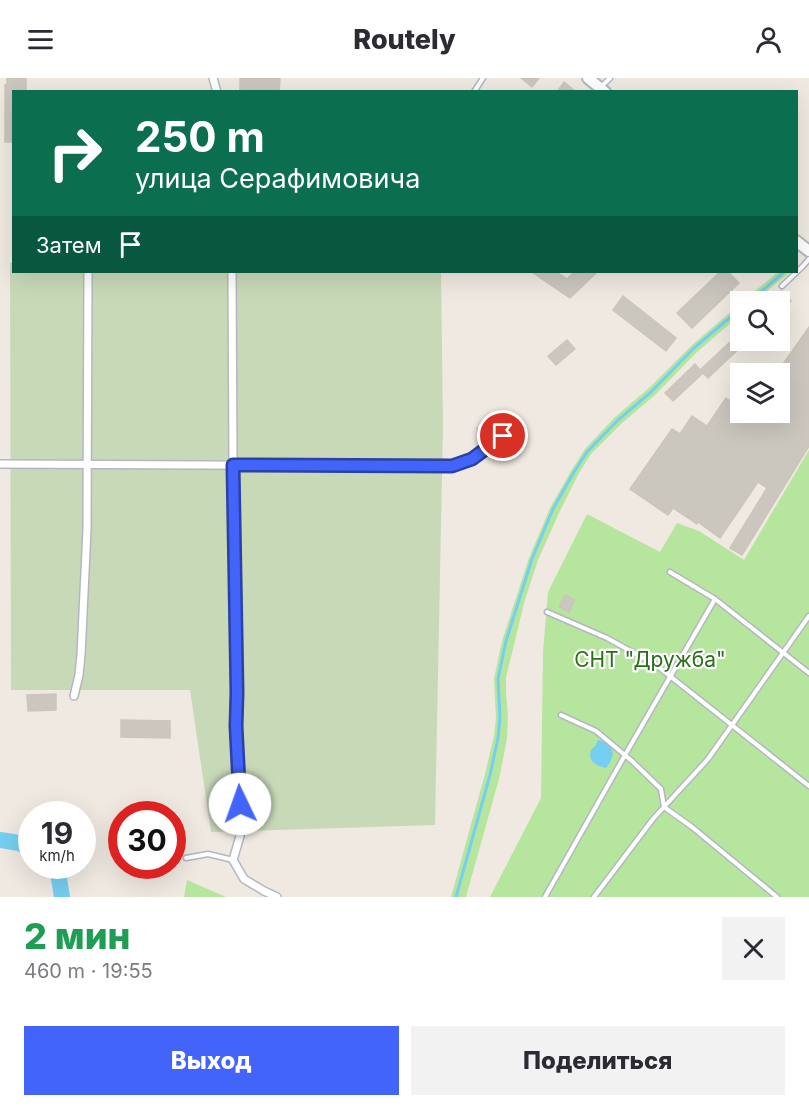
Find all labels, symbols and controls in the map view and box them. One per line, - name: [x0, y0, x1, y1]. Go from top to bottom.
- icon: menu: [24, 23, 57, 56]
- text: Routely: [353, 23, 456, 56]
- icon: person: [752, 23, 785, 56]
- text: 250 m: [135, 111, 265, 162]
- icon: right: [36, 114, 114, 192]
- text: улица Серафимовича: [135, 162, 420, 195]
- icon: arrive: [114, 228, 147, 261]
- text: Затем: [36, 232, 102, 258]
- map controls: [730, 291, 790, 423]
- button: search: [730, 291, 790, 351]
- button: layers: [730, 363, 790, 423]
- pin: [477, 410, 528, 461]
- icon: arrive: [486, 419, 519, 452]
- park label: СНТ "Дружба": [574, 647, 726, 672]
- position arrow: [208, 772, 272, 836]
- speed limit sign: 30: [108, 801, 186, 879]
- text: 19: [41, 815, 73, 851]
- text: km/h: [39, 846, 75, 865]
- text: 2 мин: [24, 914, 130, 958]
- button: close: [722, 917, 785, 980]
- text: 460 m · 19:55: [24, 959, 153, 983]
- button: Выход: [24, 1026, 399, 1095]
- button: Поделиться: [411, 1026, 785, 1095]

